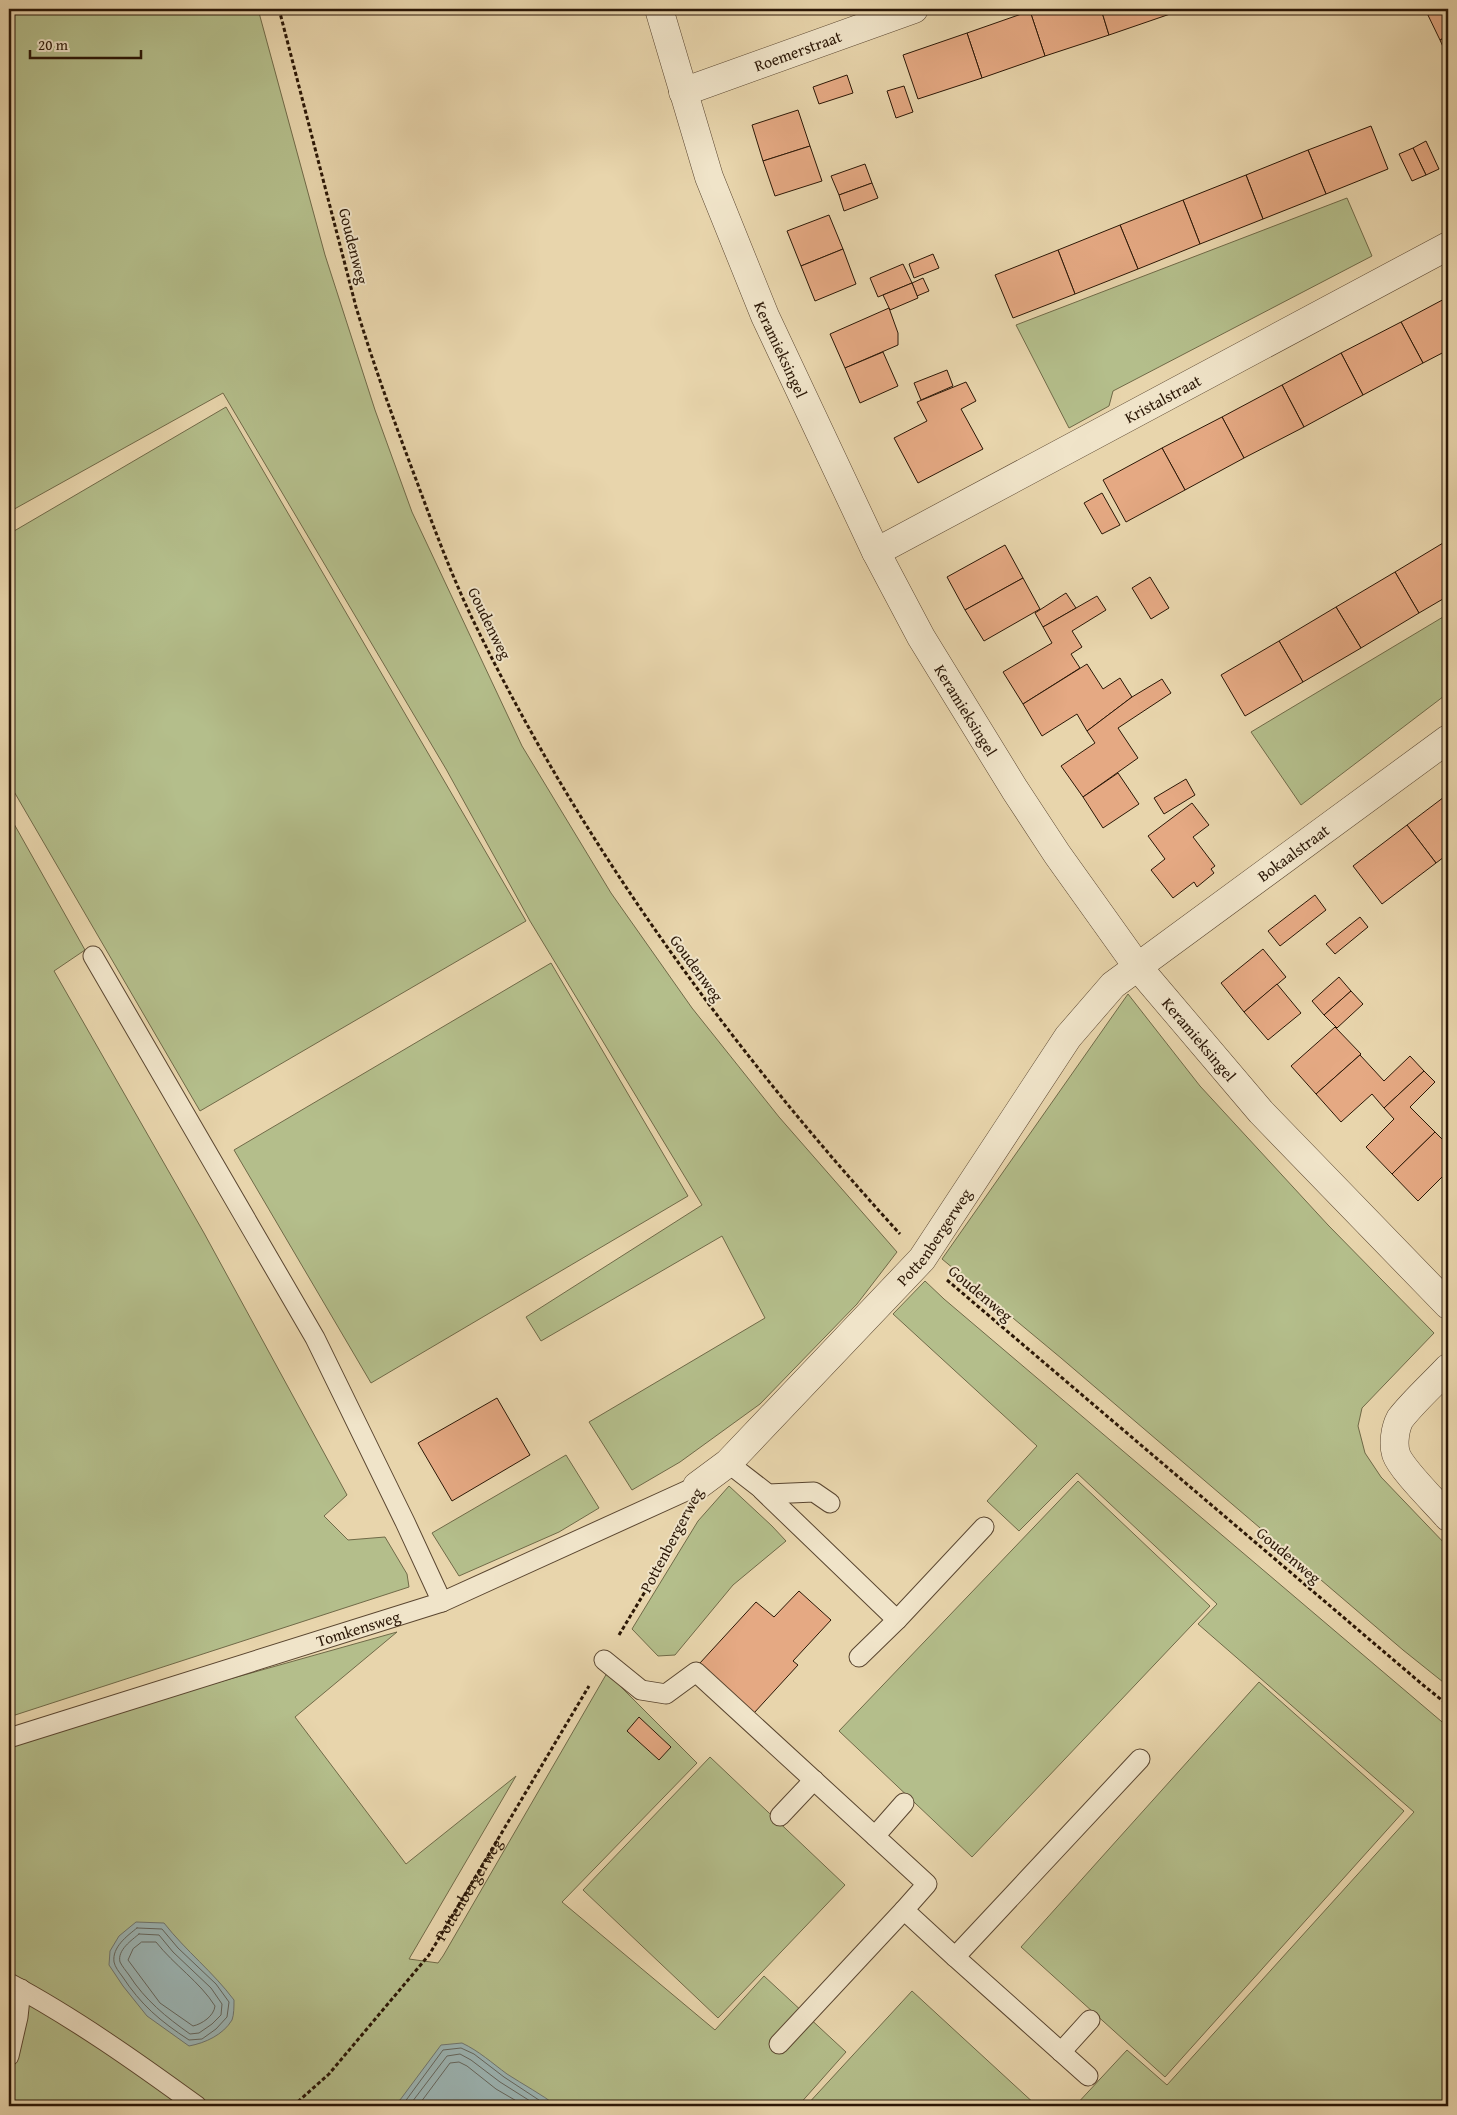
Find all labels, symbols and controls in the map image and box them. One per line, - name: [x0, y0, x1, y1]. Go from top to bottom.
- street label: Roemerstraat: [751, 24, 845, 77]
- scale bar: [30, 28, 141, 60]
- text: 20 m: [38, 34, 69, 55]
- street label: Goudenweg: [333, 205, 375, 287]
- street label: Keramieksingel: [748, 297, 814, 402]
- street label: Kristalstraat: [1120, 368, 1206, 429]
- street label: Goudenweg: [462, 583, 518, 663]
- street label: Keramieksingel: [929, 660, 1004, 761]
- street label: Bokaalstraat: [1252, 818, 1334, 887]
- street label: Goudenweg: [664, 929, 730, 1007]
- street label: Keramieksingel: [1156, 992, 1242, 1087]
- street label: Pottenbergerweg: [891, 1183, 977, 1291]
- street label: Goudenweg: [943, 1259, 1019, 1327]
- street label: Pottenbergerweg: [633, 1483, 709, 1597]
- street label: Goudenweg: [1251, 1521, 1327, 1589]
- street label: Tomkensweg: [313, 1604, 403, 1653]
- street label: Pottenbergerweg: [428, 1834, 508, 1945]

